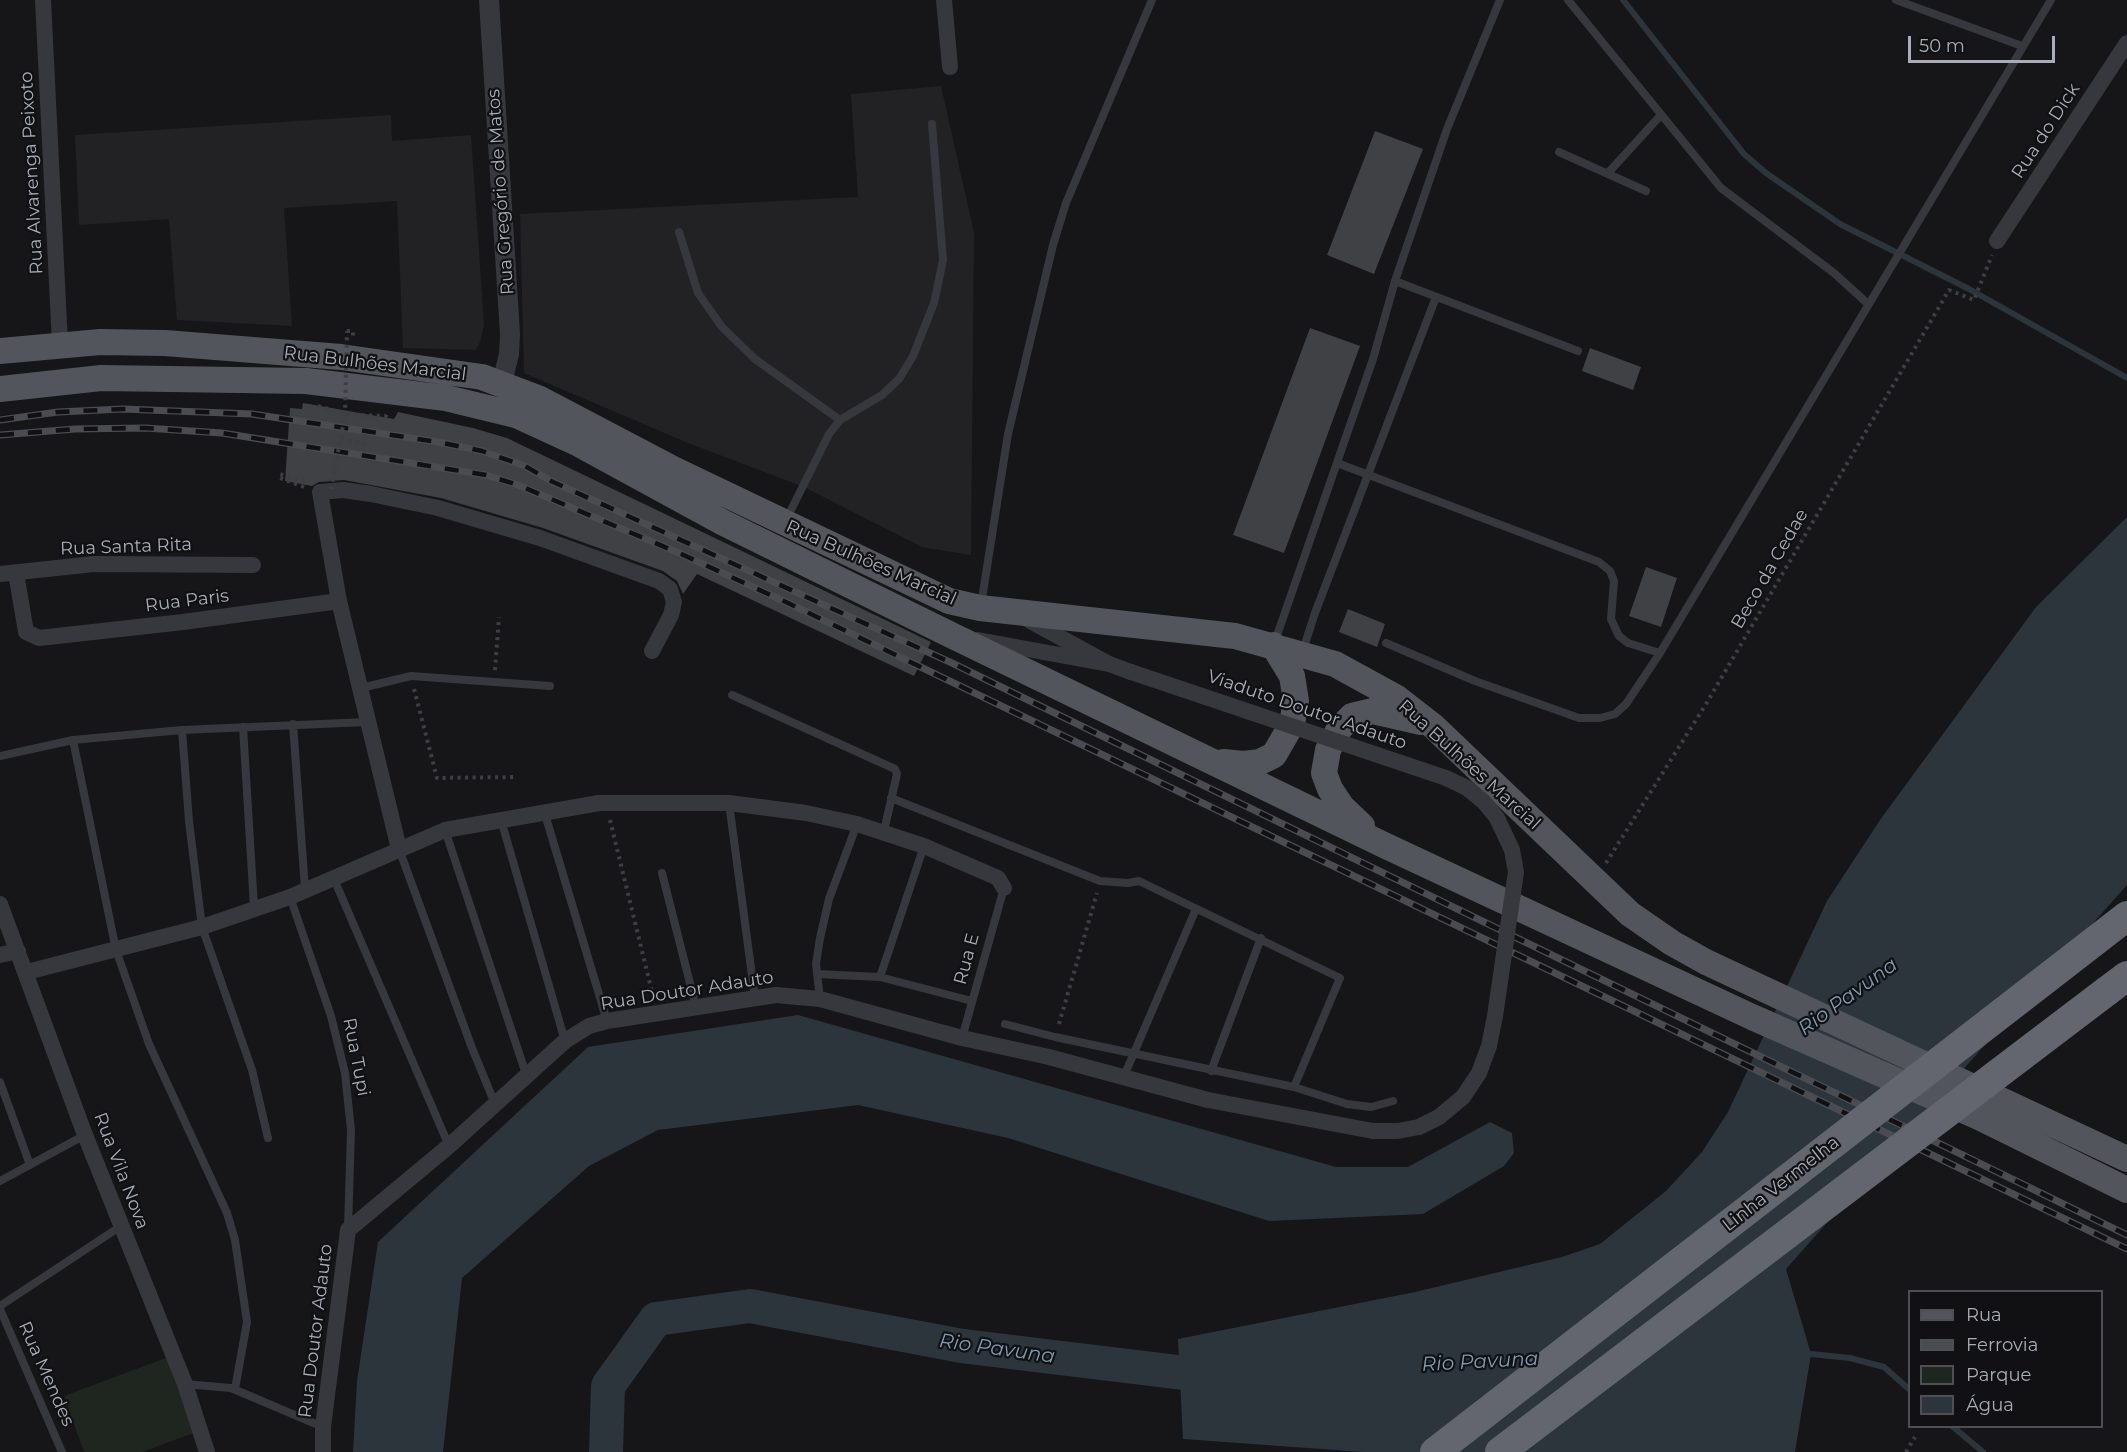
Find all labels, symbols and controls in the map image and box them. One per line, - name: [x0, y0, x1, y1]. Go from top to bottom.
- scale bar: [1911, 24, 2058, 62]
- text: 50 m: [1919, 35, 1965, 57]
- street label: Rua Alvarenga Peixoto: [16, 71, 48, 275]
- street label: Rua do Dick: [2007, 79, 2085, 183]
- street label: Rua Gregório de Matos: [483, 88, 519, 296]
- street label: Rua Bulhões Marcial: [282, 342, 468, 386]
- street label: Beco da Cedae: [1727, 505, 1813, 633]
- street label: Rua Bulhões Marcial: [783, 516, 959, 610]
- street label: Rua Santa Rita: [60, 534, 192, 560]
- street label: Rua Paris: [144, 585, 230, 617]
- street label: Viaduto Doutor Adauto: [1204, 666, 1410, 754]
- street label: Rua Bulhões Marcial: [1393, 695, 1545, 835]
- street label: Rua E: [950, 931, 984, 987]
- water label: Rio Pavuna: [1794, 953, 1902, 1041]
- street label: Rua Doutor Adauto: [599, 967, 775, 1015]
- street label: Rua Tupi: [338, 1016, 374, 1098]
- street label: Rua Vila Nova: [89, 1110, 153, 1232]
- street label: Linha Vermelha: [1718, 1132, 1844, 1236]
- street label: Rua Doutor Adauto: [295, 1243, 337, 1419]
- legend: [1908, 1290, 2103, 1428]
- text: Rua: [1966, 1304, 2002, 1326]
- street label: Rua Mendes: [13, 1318, 79, 1430]
- water label: Rio Pavuna: [938, 1329, 1056, 1369]
- text: Ferrovia: [1966, 1334, 2038, 1356]
- water label: Rio Pavuna: [1421, 1347, 1539, 1377]
- text: Parque: [1966, 1364, 2031, 1386]
- text: Água: [1966, 1394, 2014, 1416]

